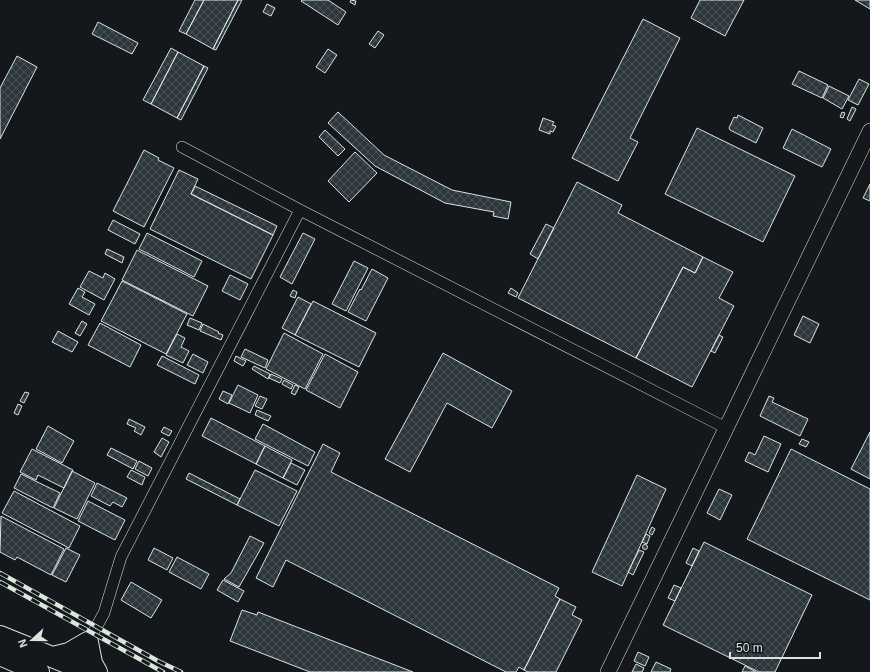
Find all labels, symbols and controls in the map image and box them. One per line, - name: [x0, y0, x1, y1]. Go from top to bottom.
- north arrow: [12, 620, 52, 660]
- scale bar: [730, 634, 820, 660]
- text: N: [16, 638, 30, 649]
- text: 50 m: [736, 641, 763, 655]

